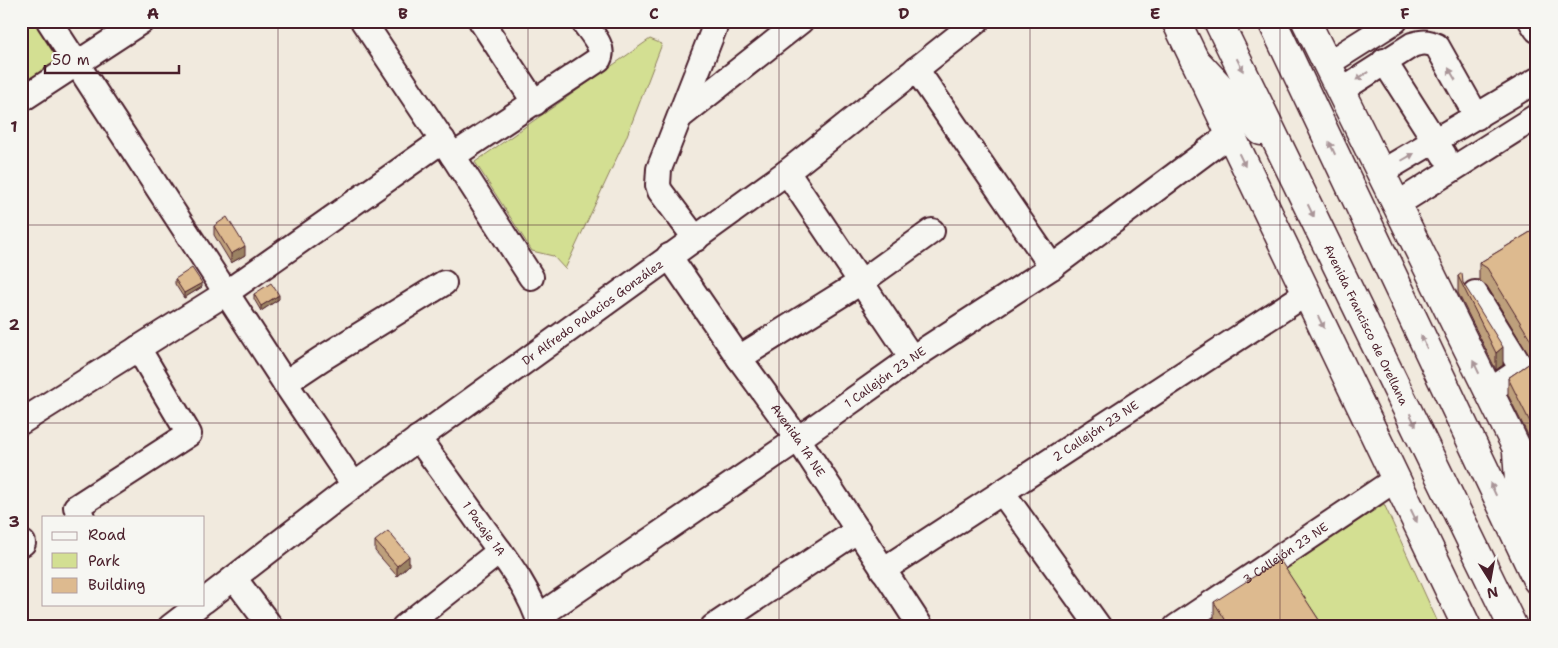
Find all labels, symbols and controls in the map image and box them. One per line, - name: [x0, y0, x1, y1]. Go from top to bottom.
- text: A: [147, 3, 159, 24]
- text: B: [398, 3, 408, 24]
- text: C: [649, 3, 659, 24]
- text: D: [898, 3, 910, 24]
- text: E: [1150, 3, 1160, 24]
- text: F: [1400, 3, 1410, 24]
- scale bar: [45, 42, 179, 74]
- text: 50 m: [52, 50, 90, 70]
- one-way arrow: [1236, 58, 1244, 72]
- one-way arrow: [1448, 68, 1457, 81]
- one-way arrow: [1355, 71, 1369, 81]
- text: 1: [10, 116, 18, 137]
- one-way arrow: [1328, 141, 1336, 155]
- one-way arrow: [1239, 153, 1247, 167]
- one-way arrow: [1401, 153, 1414, 162]
- one-way arrow: [1307, 204, 1315, 218]
- street label: Avenida Francisco de Orellana: [1320, 242, 1412, 408]
- street label: Dr Alfredo Palacios González: [519, 256, 666, 369]
- text: 2: [8, 314, 20, 335]
- one-way arrow: [1317, 315, 1325, 329]
- one-way arrow: [1420, 335, 1428, 349]
- street label: 1 Callejón 23 NE: [841, 343, 929, 411]
- one-way arrow: [1471, 360, 1479, 374]
- street label: 2 Callejón 23 NE: [1050, 397, 1142, 465]
- street label: Avenida 1A NE: [767, 401, 829, 480]
- one-way arrow: [1409, 413, 1417, 427]
- one-way arrow: [1489, 482, 1497, 496]
- street label: 1 Pasaje 1A: [459, 498, 509, 559]
- one-way arrow: [1410, 508, 1418, 523]
- text: 3: [8, 511, 20, 532]
- legend: [42, 516, 205, 606]
- street label: 3 Callejón 23 NE: [1240, 519, 1331, 588]
- text: Road: [88, 525, 126, 545]
- text: Park: [88, 551, 120, 571]
- north arrow: [1466, 556, 1516, 606]
- text: Building: [88, 575, 145, 595]
- text: N: [1485, 583, 1500, 603]

